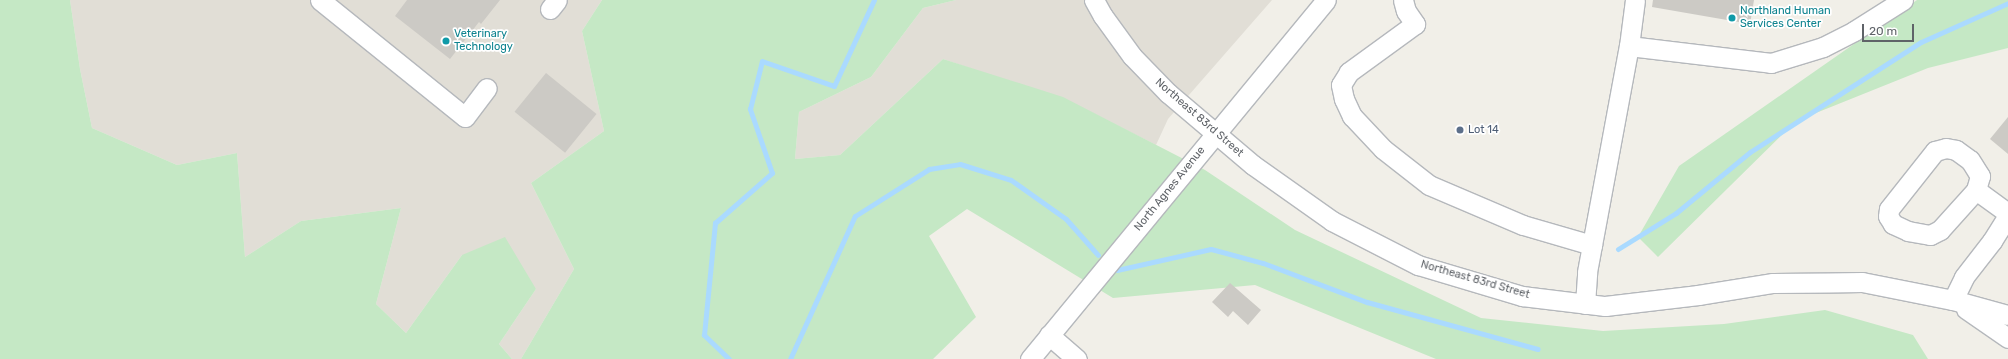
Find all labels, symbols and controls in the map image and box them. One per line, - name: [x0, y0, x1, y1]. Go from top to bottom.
- place label: Northland Human Services Center: [1740, 5, 1831, 31]
- marker: Northland Human Services Center: [1727, 13, 1737, 23]
- scale bar: [1864, 16, 1916, 42]
- text: 20 m: [1869, 24, 1897, 38]
- place label: Veterinary Technology: [454, 28, 513, 54]
- marker: Veterinary Technology: [441, 36, 451, 46]
- street label: Northeast 83rd Street: [1152, 76, 1246, 160]
- place label: Lot 14: [1468, 123, 1499, 137]
- marker: Lot 14: [1455, 125, 1465, 135]
- street label: North Agnes Avenue: [1132, 144, 1208, 234]
- street label: Northeast 83rd Street: [1419, 258, 1531, 302]

